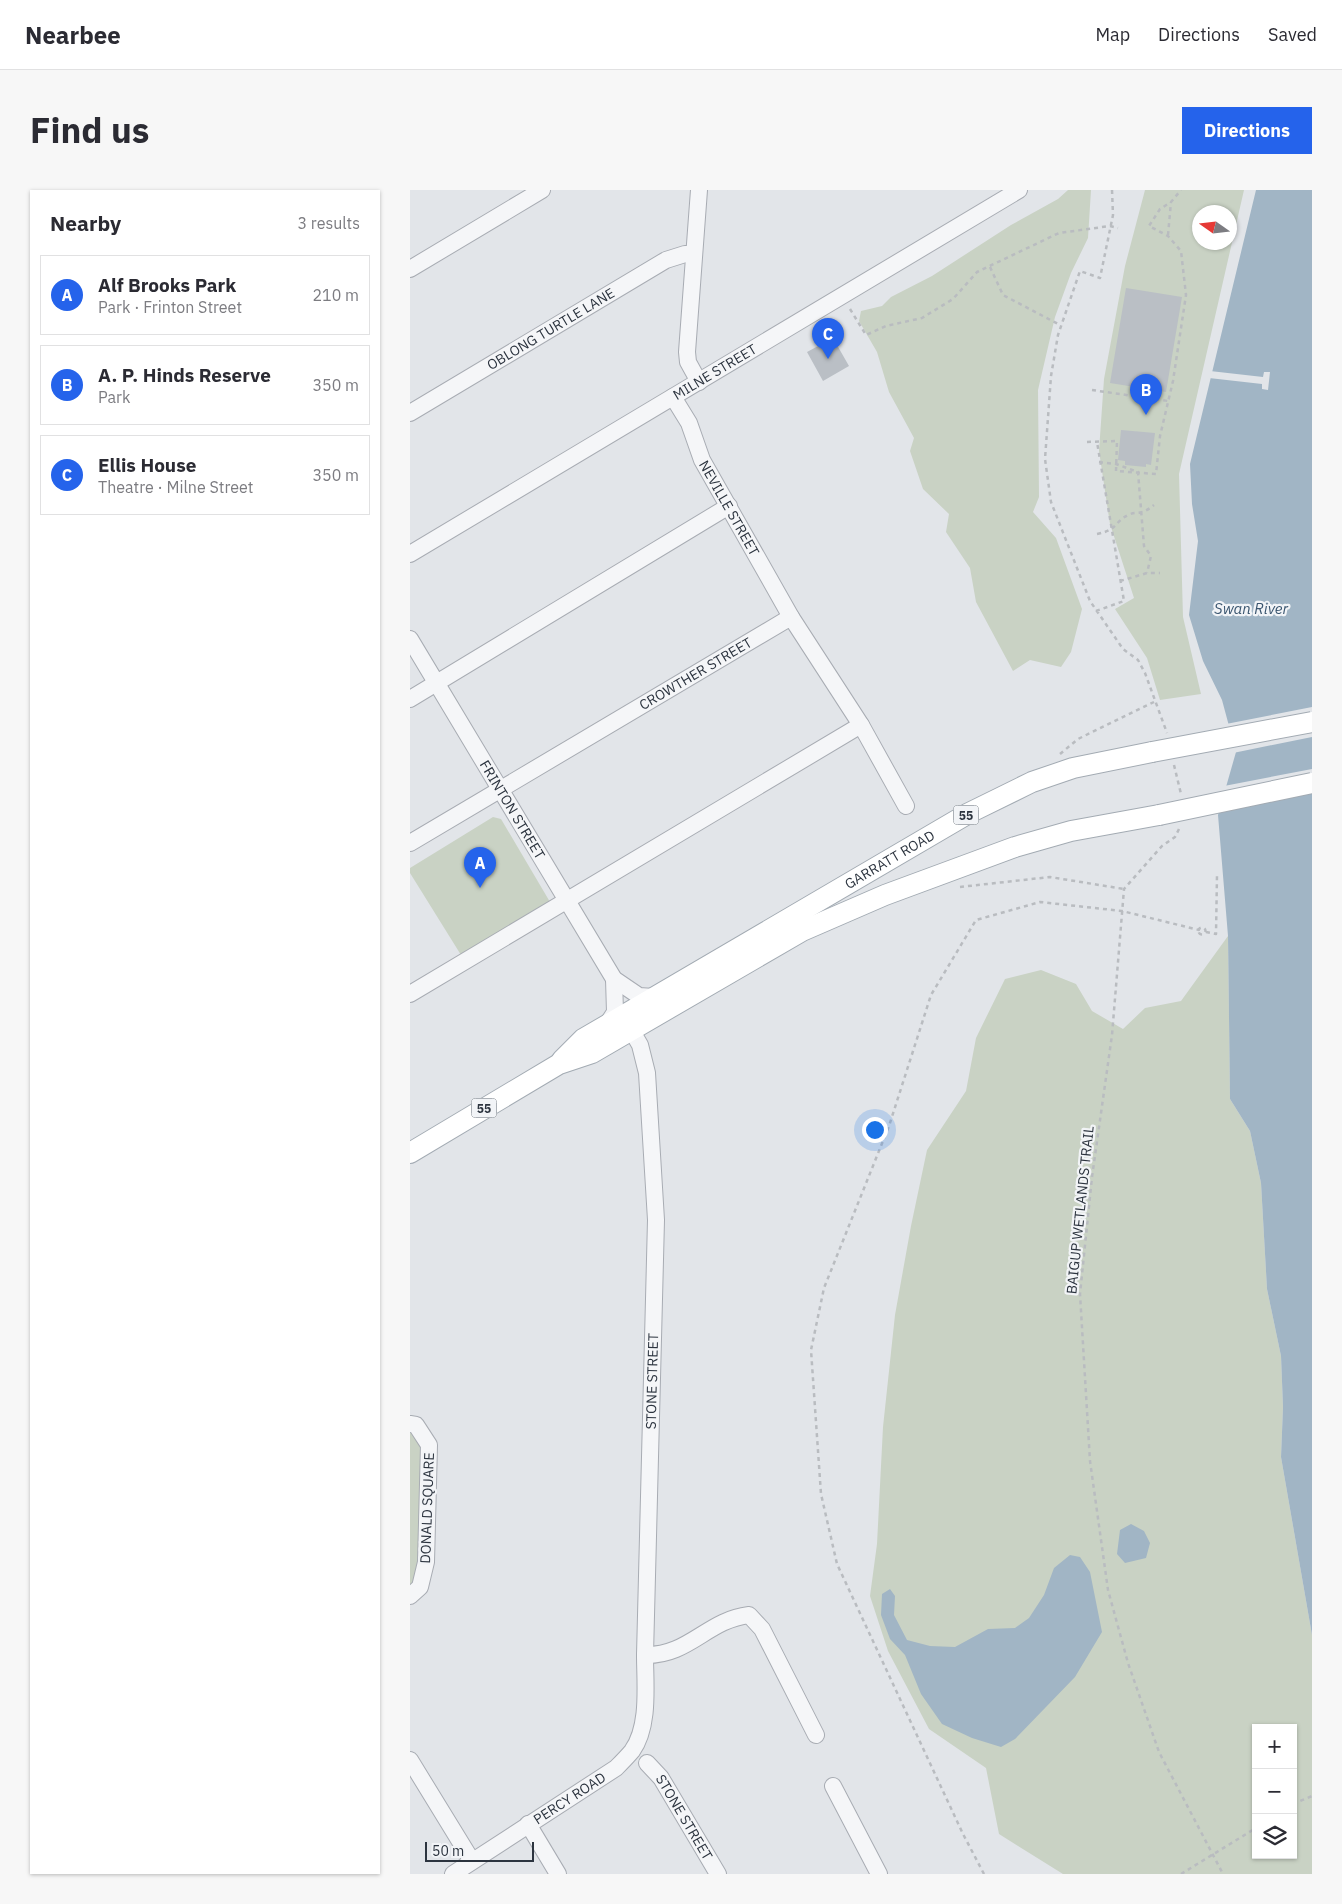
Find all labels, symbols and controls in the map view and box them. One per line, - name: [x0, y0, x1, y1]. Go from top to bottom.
- text: Nearbee: [25, 19, 121, 51]
- text: Map: [1095, 23, 1130, 46]
- text: Directions: [1158, 23, 1240, 46]
- text: Saved: [1268, 23, 1317, 46]
- text: Find us: [30, 107, 149, 153]
- button: Directions: [1182, 107, 1312, 154]
- north arrow: [1192, 205, 1237, 250]
- text: Nearby: [50, 209, 121, 237]
- text: 3 results: [297, 213, 360, 233]
- text: Alf Brooks Park: [98, 273, 236, 297]
- street label: OBLONG TURTLE LANE: [484, 284, 618, 374]
- text: A: [62, 285, 72, 305]
- text: 210 m: [312, 285, 359, 305]
- text: Park · Frinton Street: [98, 297, 242, 317]
- pin: C: [812, 318, 844, 359]
- street label: MILNE STREET: [669, 340, 760, 404]
- text: A. P. Hinds Reserve: [98, 363, 271, 387]
- pin: B: [1130, 374, 1162, 415]
- text: B: [62, 375, 72, 395]
- text: 350 m: [312, 375, 359, 395]
- text: Park: [98, 387, 130, 407]
- text: Ellis House: [98, 453, 196, 477]
- street label: NEVILLE STREET: [695, 457, 763, 559]
- text: C: [62, 465, 72, 485]
- text: 350 m: [312, 465, 359, 485]
- text: Theatre · Milne Street: [98, 477, 253, 497]
- water label: Swan River: [1214, 599, 1288, 618]
- street label: CROWTHER STREET: [636, 633, 755, 714]
- street label: FRINTON STREET: [476, 757, 549, 862]
- road number: 55: [954, 806, 978, 824]
- street label: GARRATT ROAD: [841, 826, 938, 893]
- pin: A: [464, 847, 496, 888]
- road number: 55: [472, 1098, 496, 1118]
- your location: [862, 1117, 888, 1143]
- street label: BAIGUP WETLANDS TRAIL: [1062, 1125, 1098, 1295]
- street label: STONE STREET: [642, 1333, 662, 1430]
- street label: DONALD SQUARE: [416, 1452, 438, 1564]
- map controls: [1252, 1724, 1297, 1859]
- button: +: [1252, 1724, 1297, 1769]
- street label: PERCY ROAD: [530, 1768, 609, 1828]
- button: −: [1252, 1769, 1297, 1814]
- street label: STONE STREET: [652, 1771, 717, 1863]
- button: layers: [1252, 1814, 1297, 1859]
- scale bar: [425, 1839, 534, 1862]
- text: 50 m: [432, 1842, 464, 1860]

